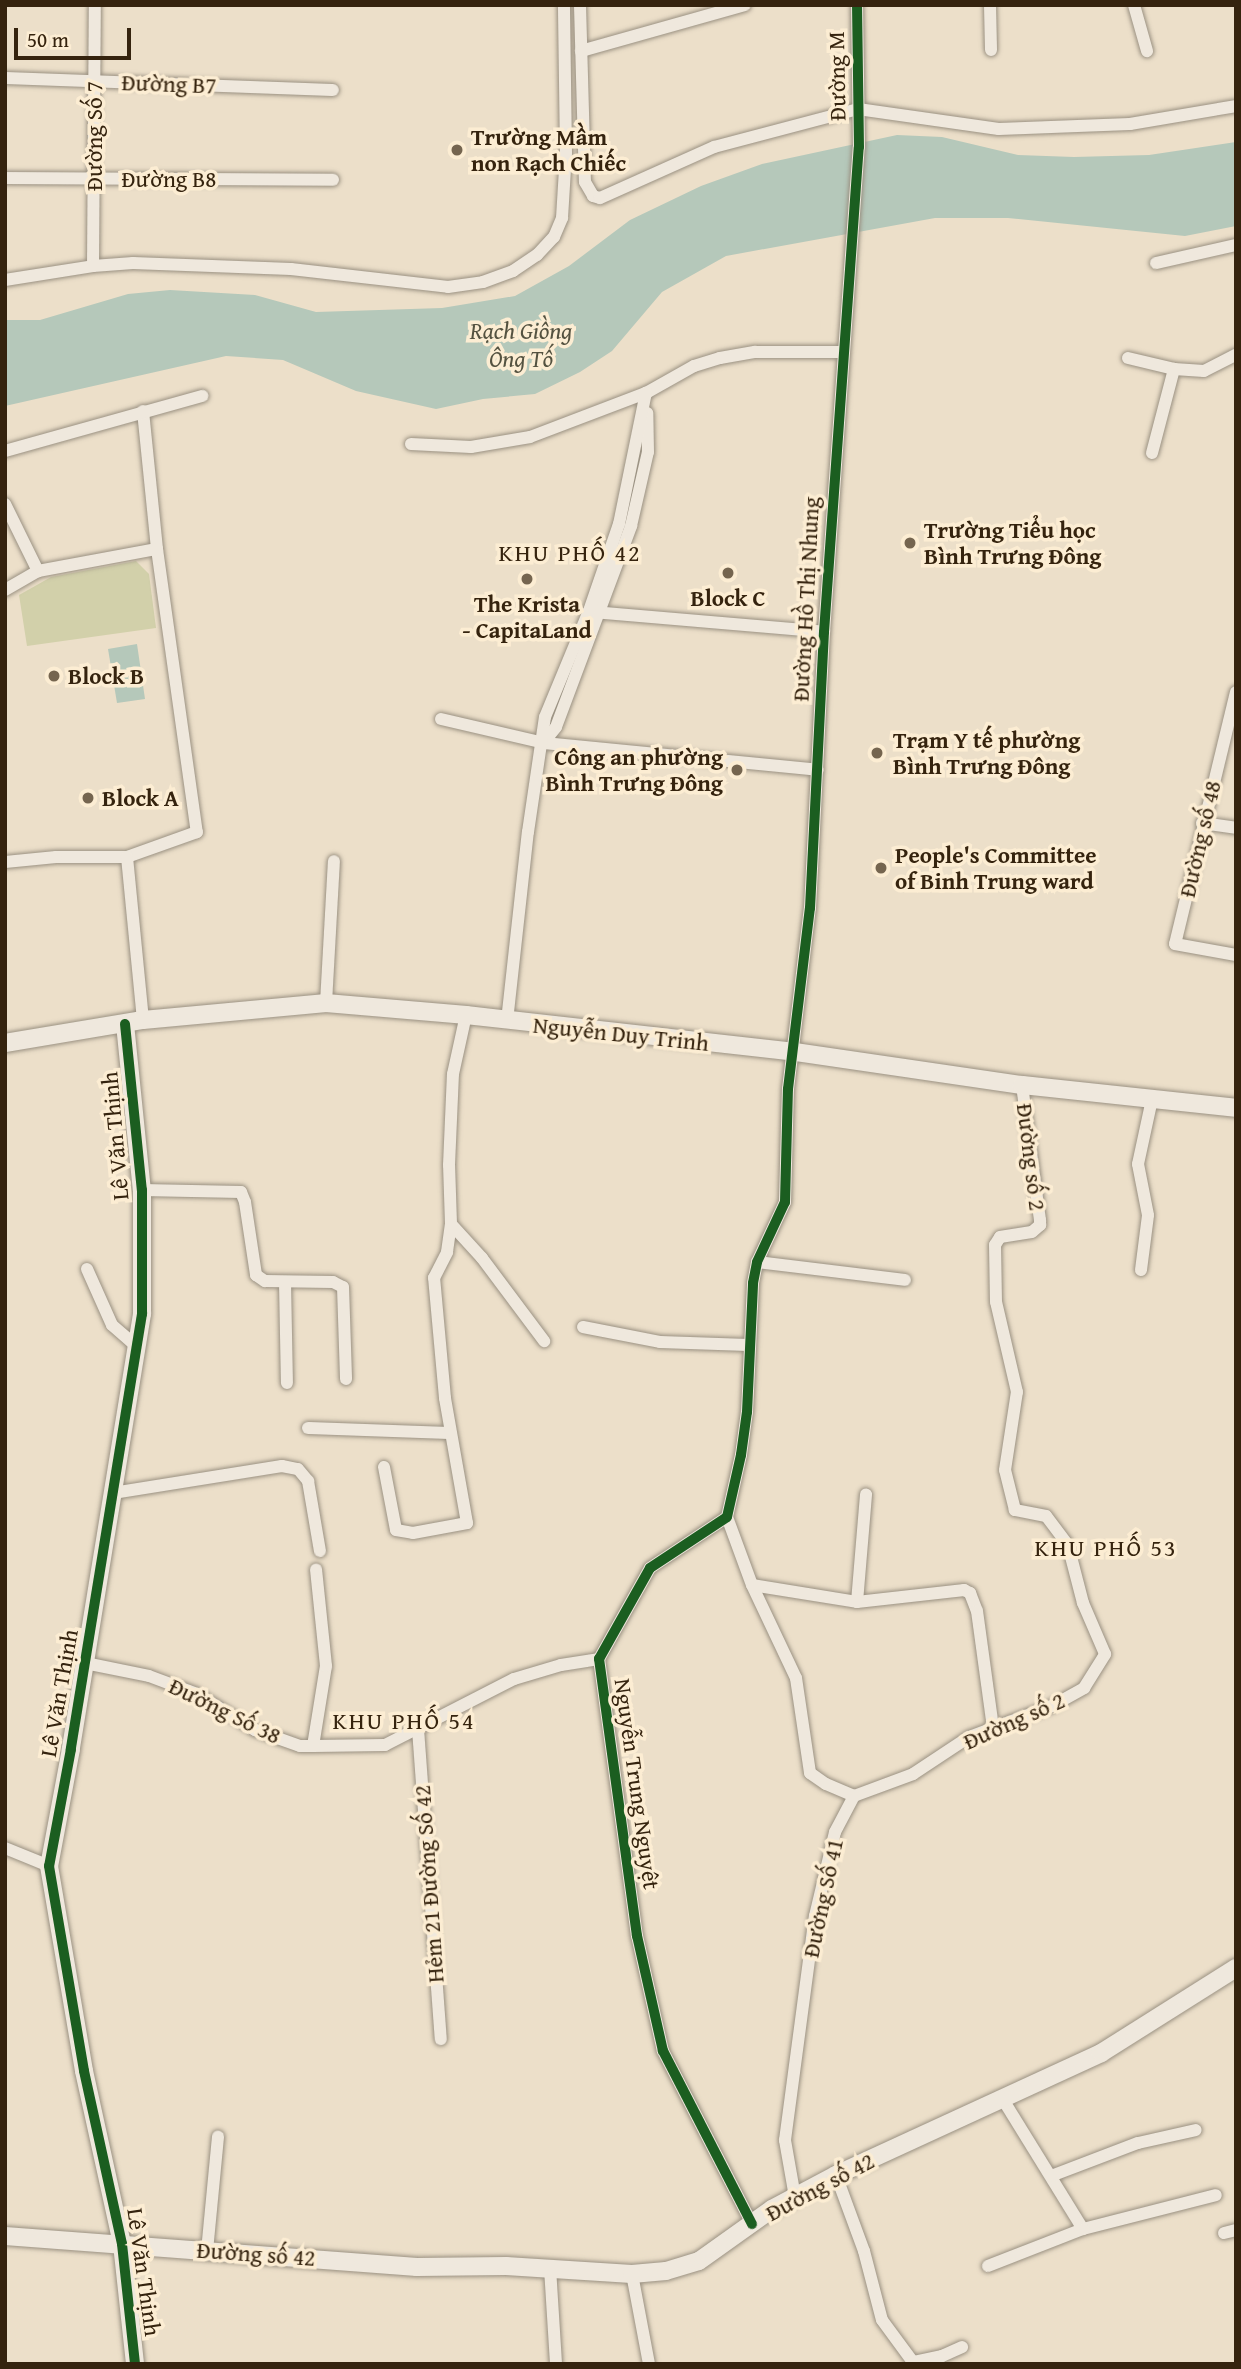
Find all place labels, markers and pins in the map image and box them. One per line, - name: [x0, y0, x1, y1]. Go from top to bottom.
- place label: Trường Mầm non Rạch Chiếc: [471, 123, 626, 177]
- marker: Trường Mầm non Rạch Chiếc: [449, 142, 465, 158]
- place label: Trường Tiểu học Bình Trưng Đông: [924, 516, 1101, 570]
- marker: Trường Tiểu học Bình Trưng Đông: [902, 535, 918, 551]
- marker: Block C: [720, 565, 736, 581]
- marker: The Krista - CapitaLand: [519, 571, 535, 587]
- place label: Block C: [691, 584, 765, 612]
- place label: The Krista - CapitaLand: [462, 590, 592, 644]
- place label: Block B: [68, 662, 144, 690]
- marker: Block B: [46, 668, 62, 684]
- place label: Trạm Y tế phường Bình Trưng Đông: [893, 726, 1080, 780]
- place label: Công an phường Bình Trưng Đông: [546, 743, 723, 797]
- marker: Trạm Y tế phường Bình Trưng Đông: [867, 743, 887, 763]
- marker: Công an phường Bình Trưng Đông: [729, 762, 745, 778]
- place label: Block A: [102, 784, 179, 812]
- marker: Block A: [80, 790, 96, 806]
- place label: People's Committee of Binh Trung ward: [895, 841, 1097, 895]
- marker: People's Committee of Binh Trung ward: [873, 860, 889, 876]

